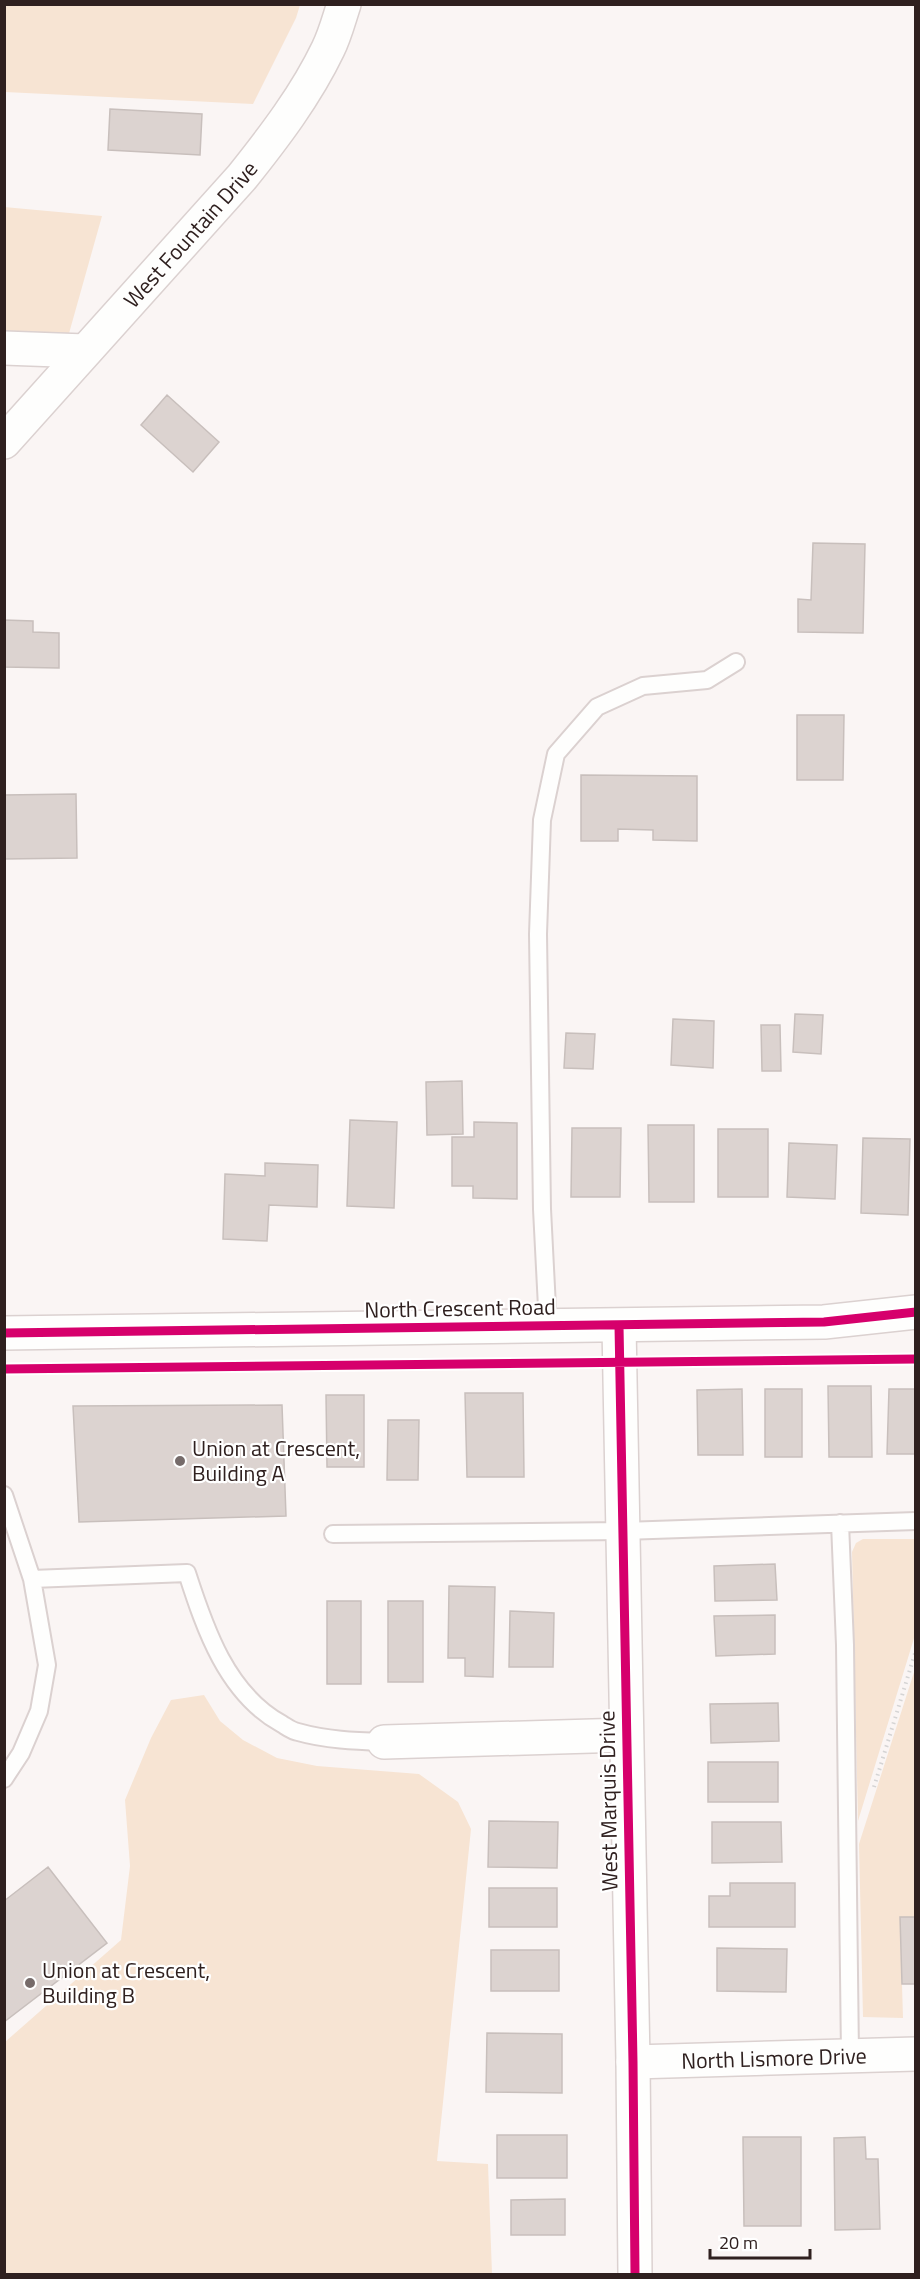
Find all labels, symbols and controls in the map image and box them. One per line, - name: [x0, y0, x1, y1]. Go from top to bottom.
- street label: West Fountain Drive: [115, 153, 266, 316]
- street label: North Crescent Road: [364, 1289, 556, 1327]
- place label: Union at Crescent, Building A: [192, 1431, 360, 1490]
- marker: Union at Crescent, Building A: [173, 1454, 187, 1468]
- street label: West Marquis Drive: [589, 1710, 627, 1892]
- place label: Union at Crescent, Building B: [42, 1953, 210, 2012]
- marker: Union at Crescent, Building B: [23, 1976, 37, 1990]
- street label: North Lismore Drive: [681, 2038, 867, 2078]
- scale bar: [710, 2222, 810, 2260]
- text: 20 m: [719, 2229, 758, 2256]

